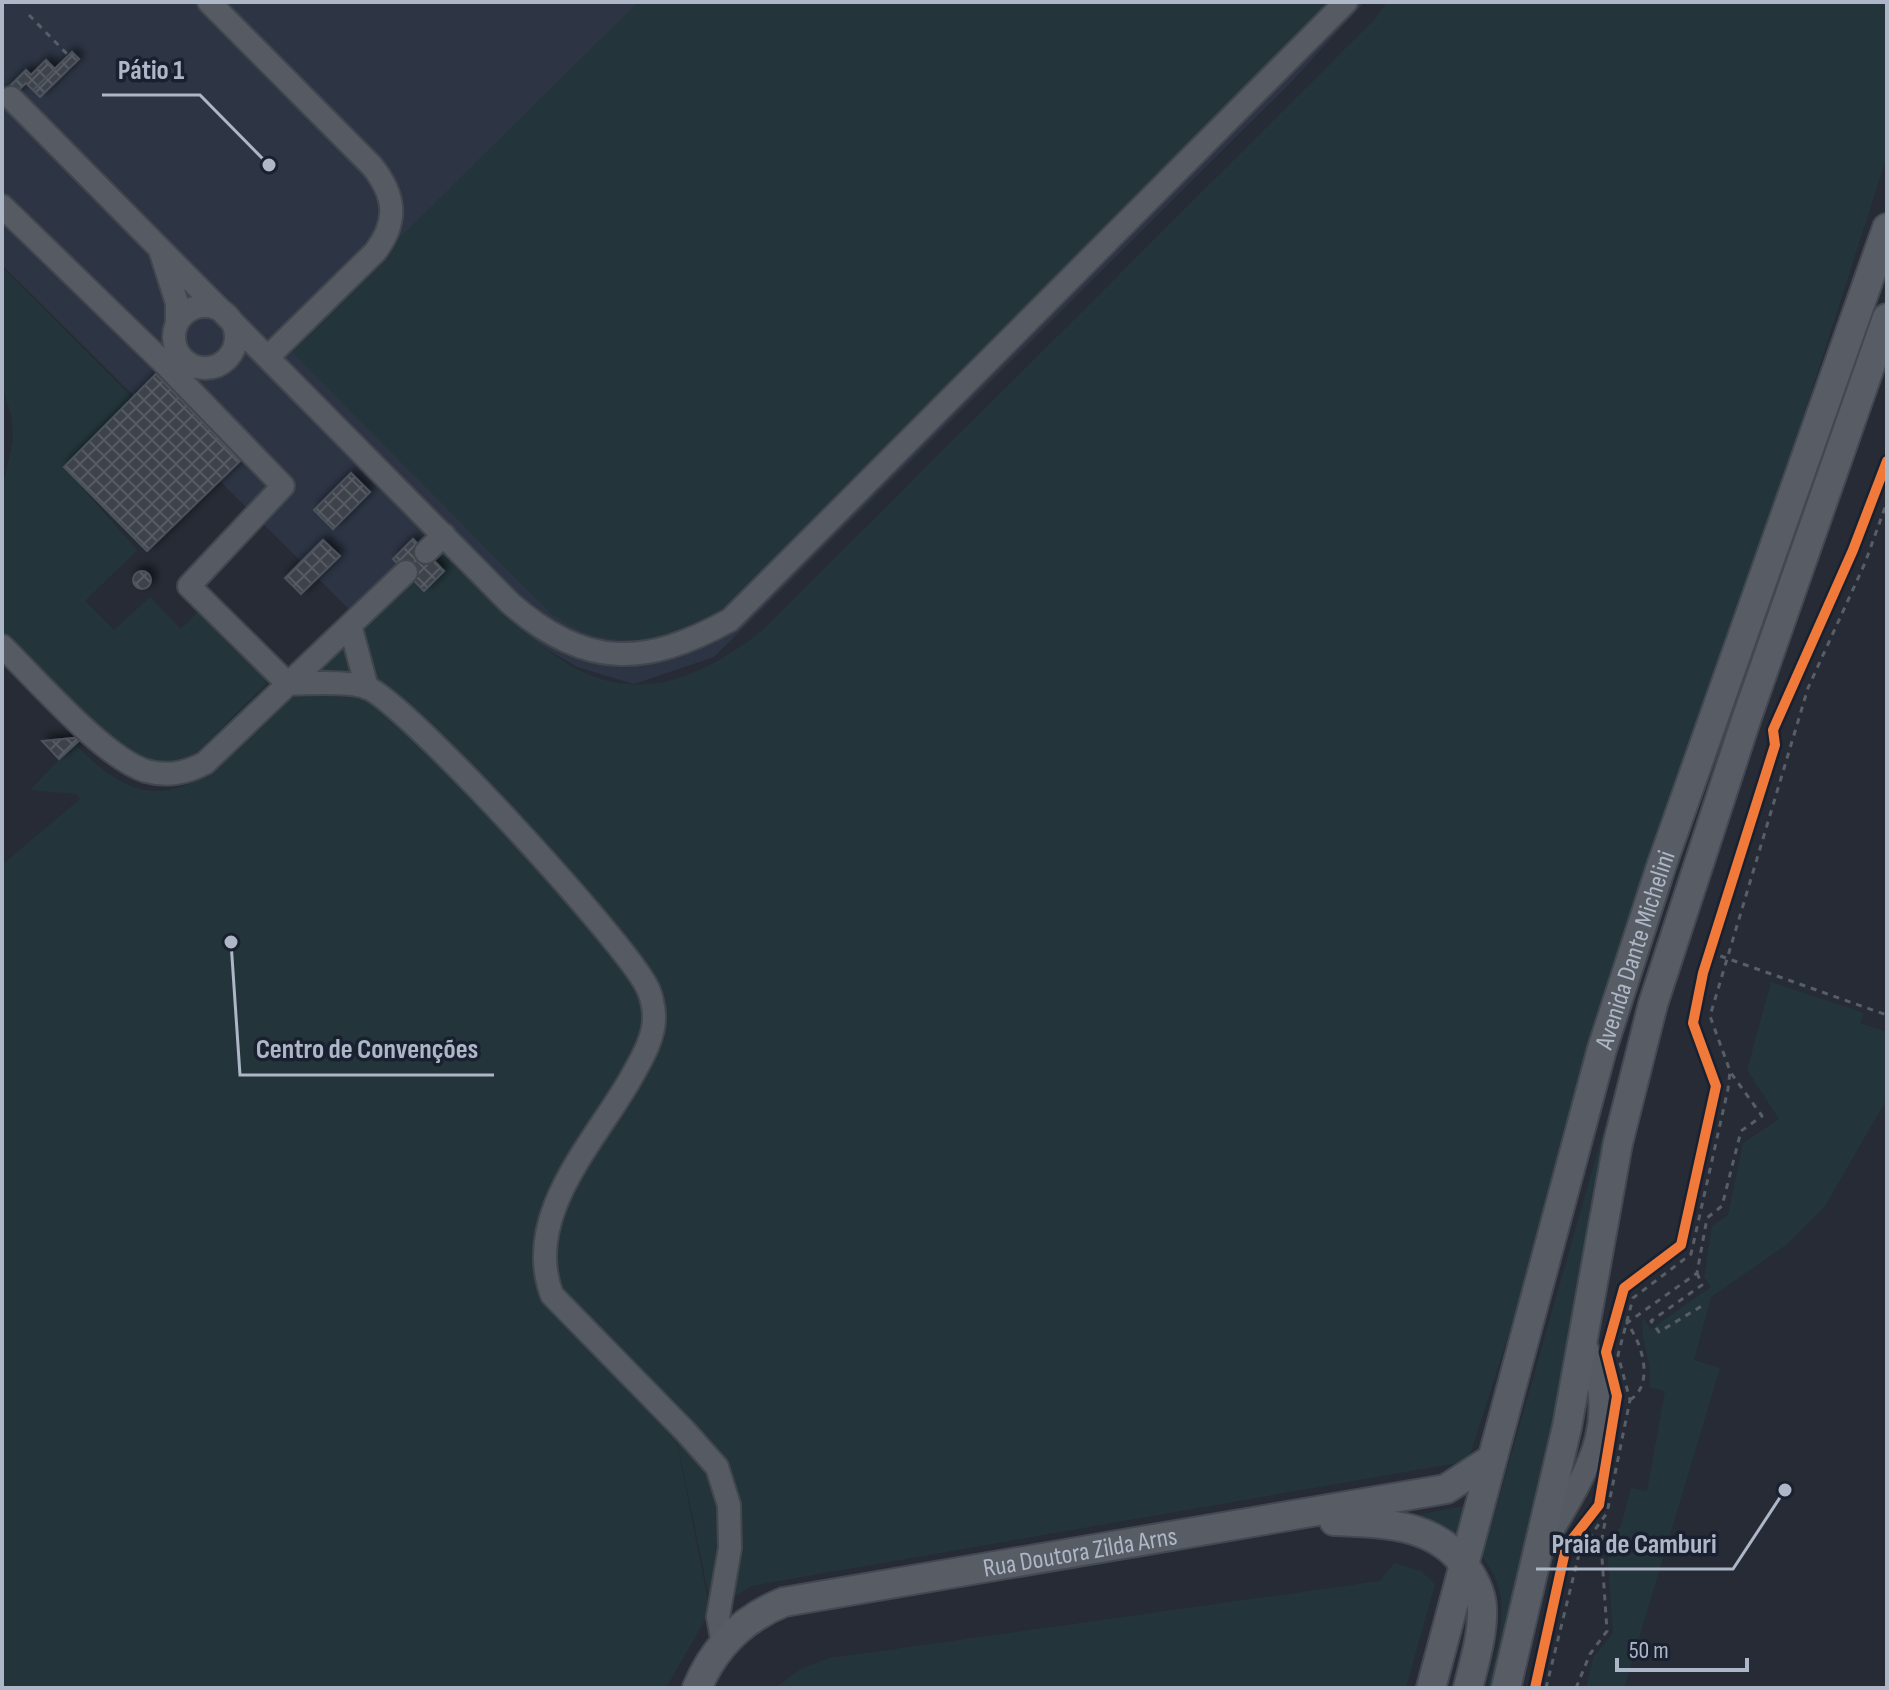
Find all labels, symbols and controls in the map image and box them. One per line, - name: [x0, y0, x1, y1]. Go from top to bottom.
- callout: Pátio 1: [102, 43, 200, 95]
- text: Pátio 1: [118, 54, 184, 87]
- street label: Avenida Dante Michelini: [1589, 847, 1683, 1054]
- callout: Centro de Convenções: [240, 1023, 494, 1075]
- text: Centro de Convenções: [256, 1033, 478, 1066]
- callout: Praia de Camburi: [1536, 1517, 1733, 1569]
- street label: Rua Doutora Zilda Arns: [981, 1521, 1180, 1585]
- text: Praia de Camburi: [1551, 1528, 1717, 1561]
- scale bar: [1617, 1622, 1747, 1672]
- text: 50 m: [1629, 1636, 1669, 1665]

